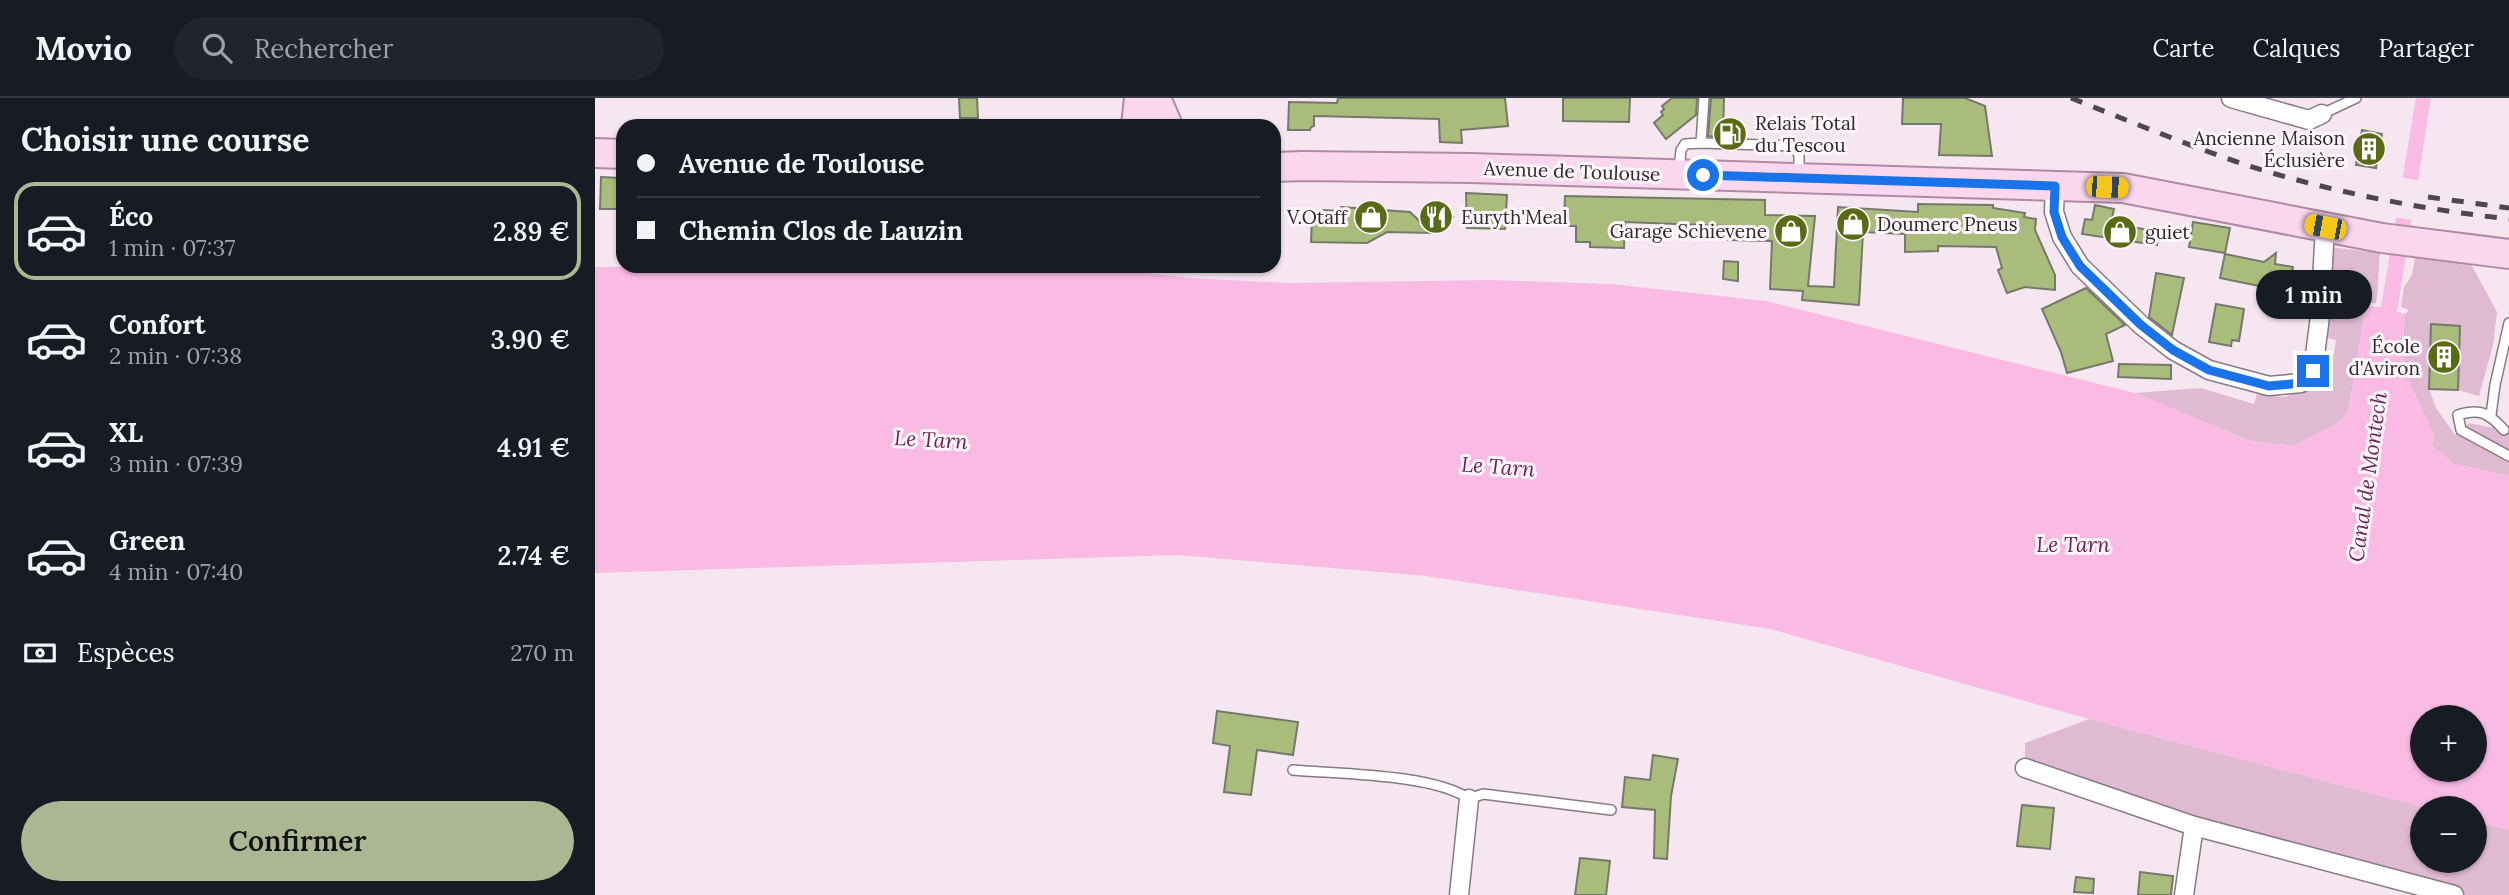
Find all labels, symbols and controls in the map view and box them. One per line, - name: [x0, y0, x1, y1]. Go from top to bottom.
- search box: [174, 17, 664, 80]
- text: Movio: [35, 27, 132, 69]
- icon: search: [198, 29, 236, 67]
- text: Rechercher: [254, 32, 393, 65]
- text: Carte: [2152, 33, 2214, 64]
- text: Calques: [2252, 33, 2340, 64]
- text: Partager: [2378, 33, 2474, 64]
- place label: Relais Total du Tescou: [1755, 111, 1856, 157]
- fuel station icon: Relais Total du Tescou: [1711, 115, 1749, 153]
- text: Choisir une course: [21, 119, 309, 160]
- place label: Ancienne Maison Éclusière: [2192, 126, 2345, 172]
- building icon: Ancienne Maison Éclusière: [2350, 130, 2388, 168]
- text: Avenue de Toulouse: [679, 147, 924, 180]
- street label: Avenue de Toulouse: [1482, 156, 1661, 186]
- route start: [1687, 159, 1719, 191]
- car: [2086, 176, 2129, 198]
- shop icon: V.Otaff: [1352, 198, 1390, 236]
- restaurant icon: Euryth'Meal: [1417, 198, 1455, 236]
- icon: car: [25, 200, 88, 263]
- text: Éco: [109, 200, 153, 233]
- place label: V.Otaff: [1286, 205, 1349, 229]
- place label: Euryth'Meal: [1461, 205, 1568, 229]
- shop icon: Doumerc Pneus: [1834, 205, 1872, 243]
- shop icon: Garage Schievene: [1772, 212, 1810, 250]
- place label: Doumerc Pneus: [1877, 212, 2018, 236]
- shop icon: guiet: [2101, 213, 2139, 251]
- car: [2303, 213, 2348, 241]
- text: Chemin Clos de Lauzin: [679, 214, 963, 247]
- text: 2.89 €: [493, 215, 570, 248]
- place label: Garage Schievene: [1610, 219, 1767, 243]
- place label: guiet: [2145, 220, 2190, 244]
- text: 1 min · 07:37: [109, 233, 235, 262]
- callout: 1 min: [2255, 270, 2371, 318]
- text: 1 min: [2285, 280, 2343, 309]
- icon: car: [25, 308, 88, 371]
- text: Confort: [109, 308, 206, 341]
- text: 3.90 €: [490, 323, 570, 356]
- place label: École d'Aviron: [2348, 334, 2420, 380]
- building icon: École d'Aviron: [2425, 338, 2463, 376]
- text: 2 min · 07:38: [109, 341, 242, 370]
- route end: [2297, 355, 2329, 387]
- water label: Canal de Montech: [2342, 390, 2393, 564]
- icon: car: [25, 416, 88, 479]
- text: XL: [109, 416, 143, 449]
- water label: Le Tarn: [894, 424, 969, 455]
- text: 4.91 €: [497, 431, 570, 464]
- text: 3 min · 07:39: [109, 449, 243, 478]
- water label: Le Tarn: [1460, 450, 1536, 483]
- icon: car: [25, 524, 88, 587]
- text: Green: [109, 524, 185, 557]
- water label: Le Tarn: [2036, 531, 2110, 558]
- text: 2.74 €: [497, 539, 570, 572]
- text: 4 min · 07:40: [109, 557, 243, 586]
- icon: cash: [21, 634, 59, 672]
- text: Espèces: [77, 636, 175, 669]
- text: 270 m: [510, 638, 574, 667]
- map controls: [2410, 705, 2487, 873]
- button: +: [2410, 705, 2487, 782]
- button: −: [2410, 796, 2487, 873]
- button: Confirmer: [21, 801, 574, 881]

